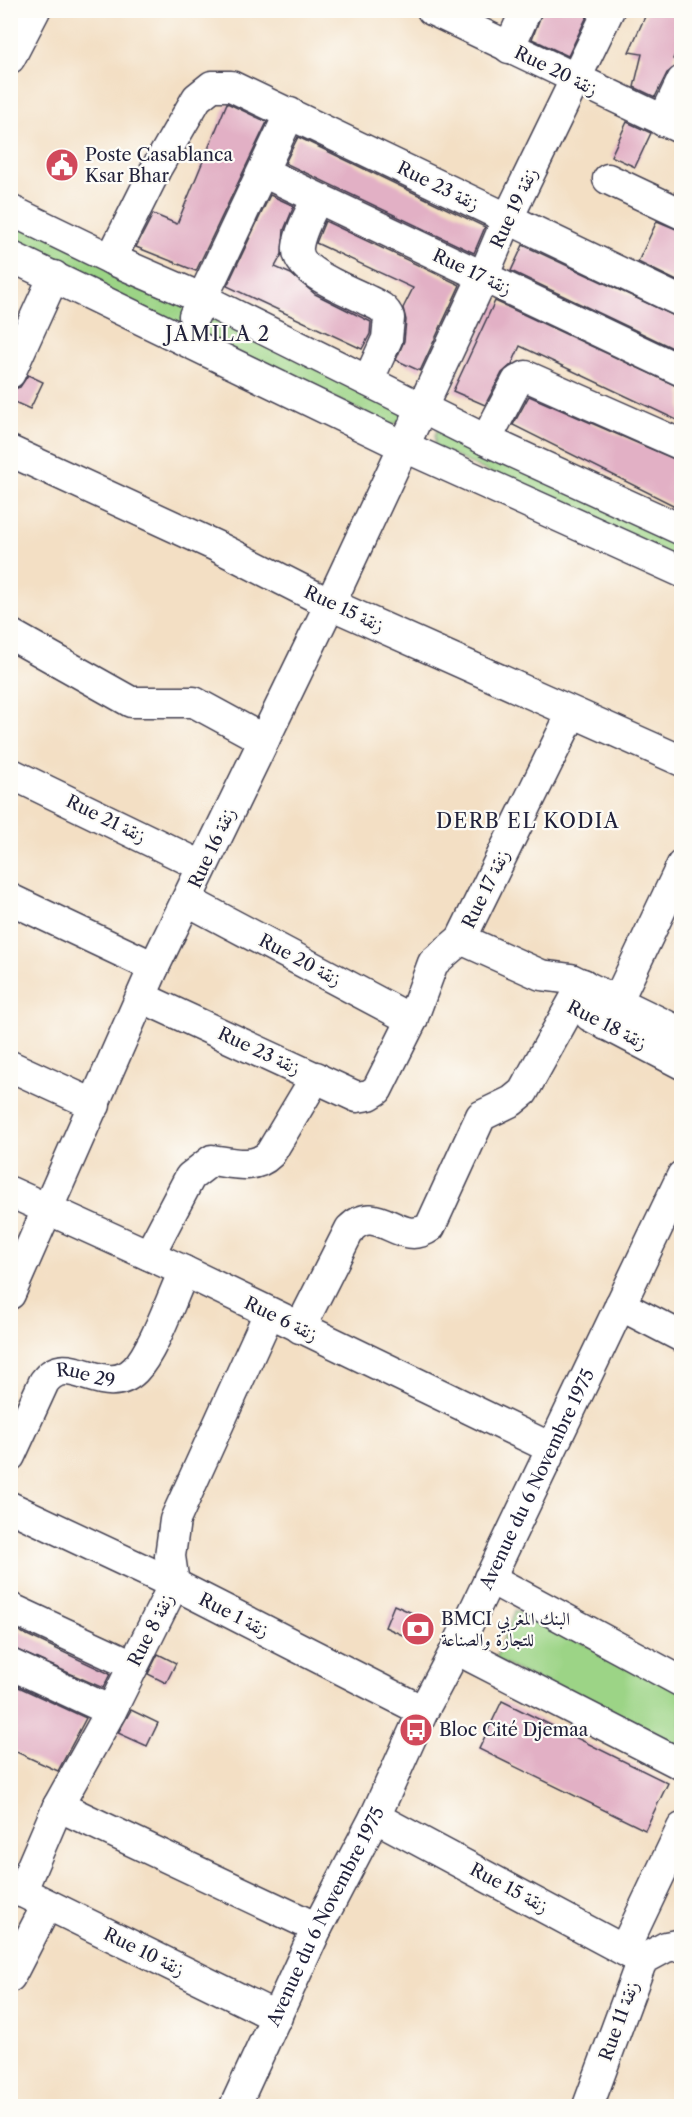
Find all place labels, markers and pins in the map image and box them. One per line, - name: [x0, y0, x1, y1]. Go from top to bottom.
- place label: Poste Casablanca Ksar Bhar: [85, 144, 234, 187]
- public building icon: Poste Casablanca Ksar Bhar: [44, 147, 80, 183]
- place label: BMCI البنك المغربي للتجارة والصناعة: [441, 1608, 570, 1651]
- bank icon: BMCI البنك المغربي للتجارة والصناعة: [400, 1611, 436, 1647]
- bus stop icon: Bloc Cité Djemaa: [398, 1712, 434, 1748]
- place label: Bloc Cité Djemaa: [439, 1719, 589, 1741]

